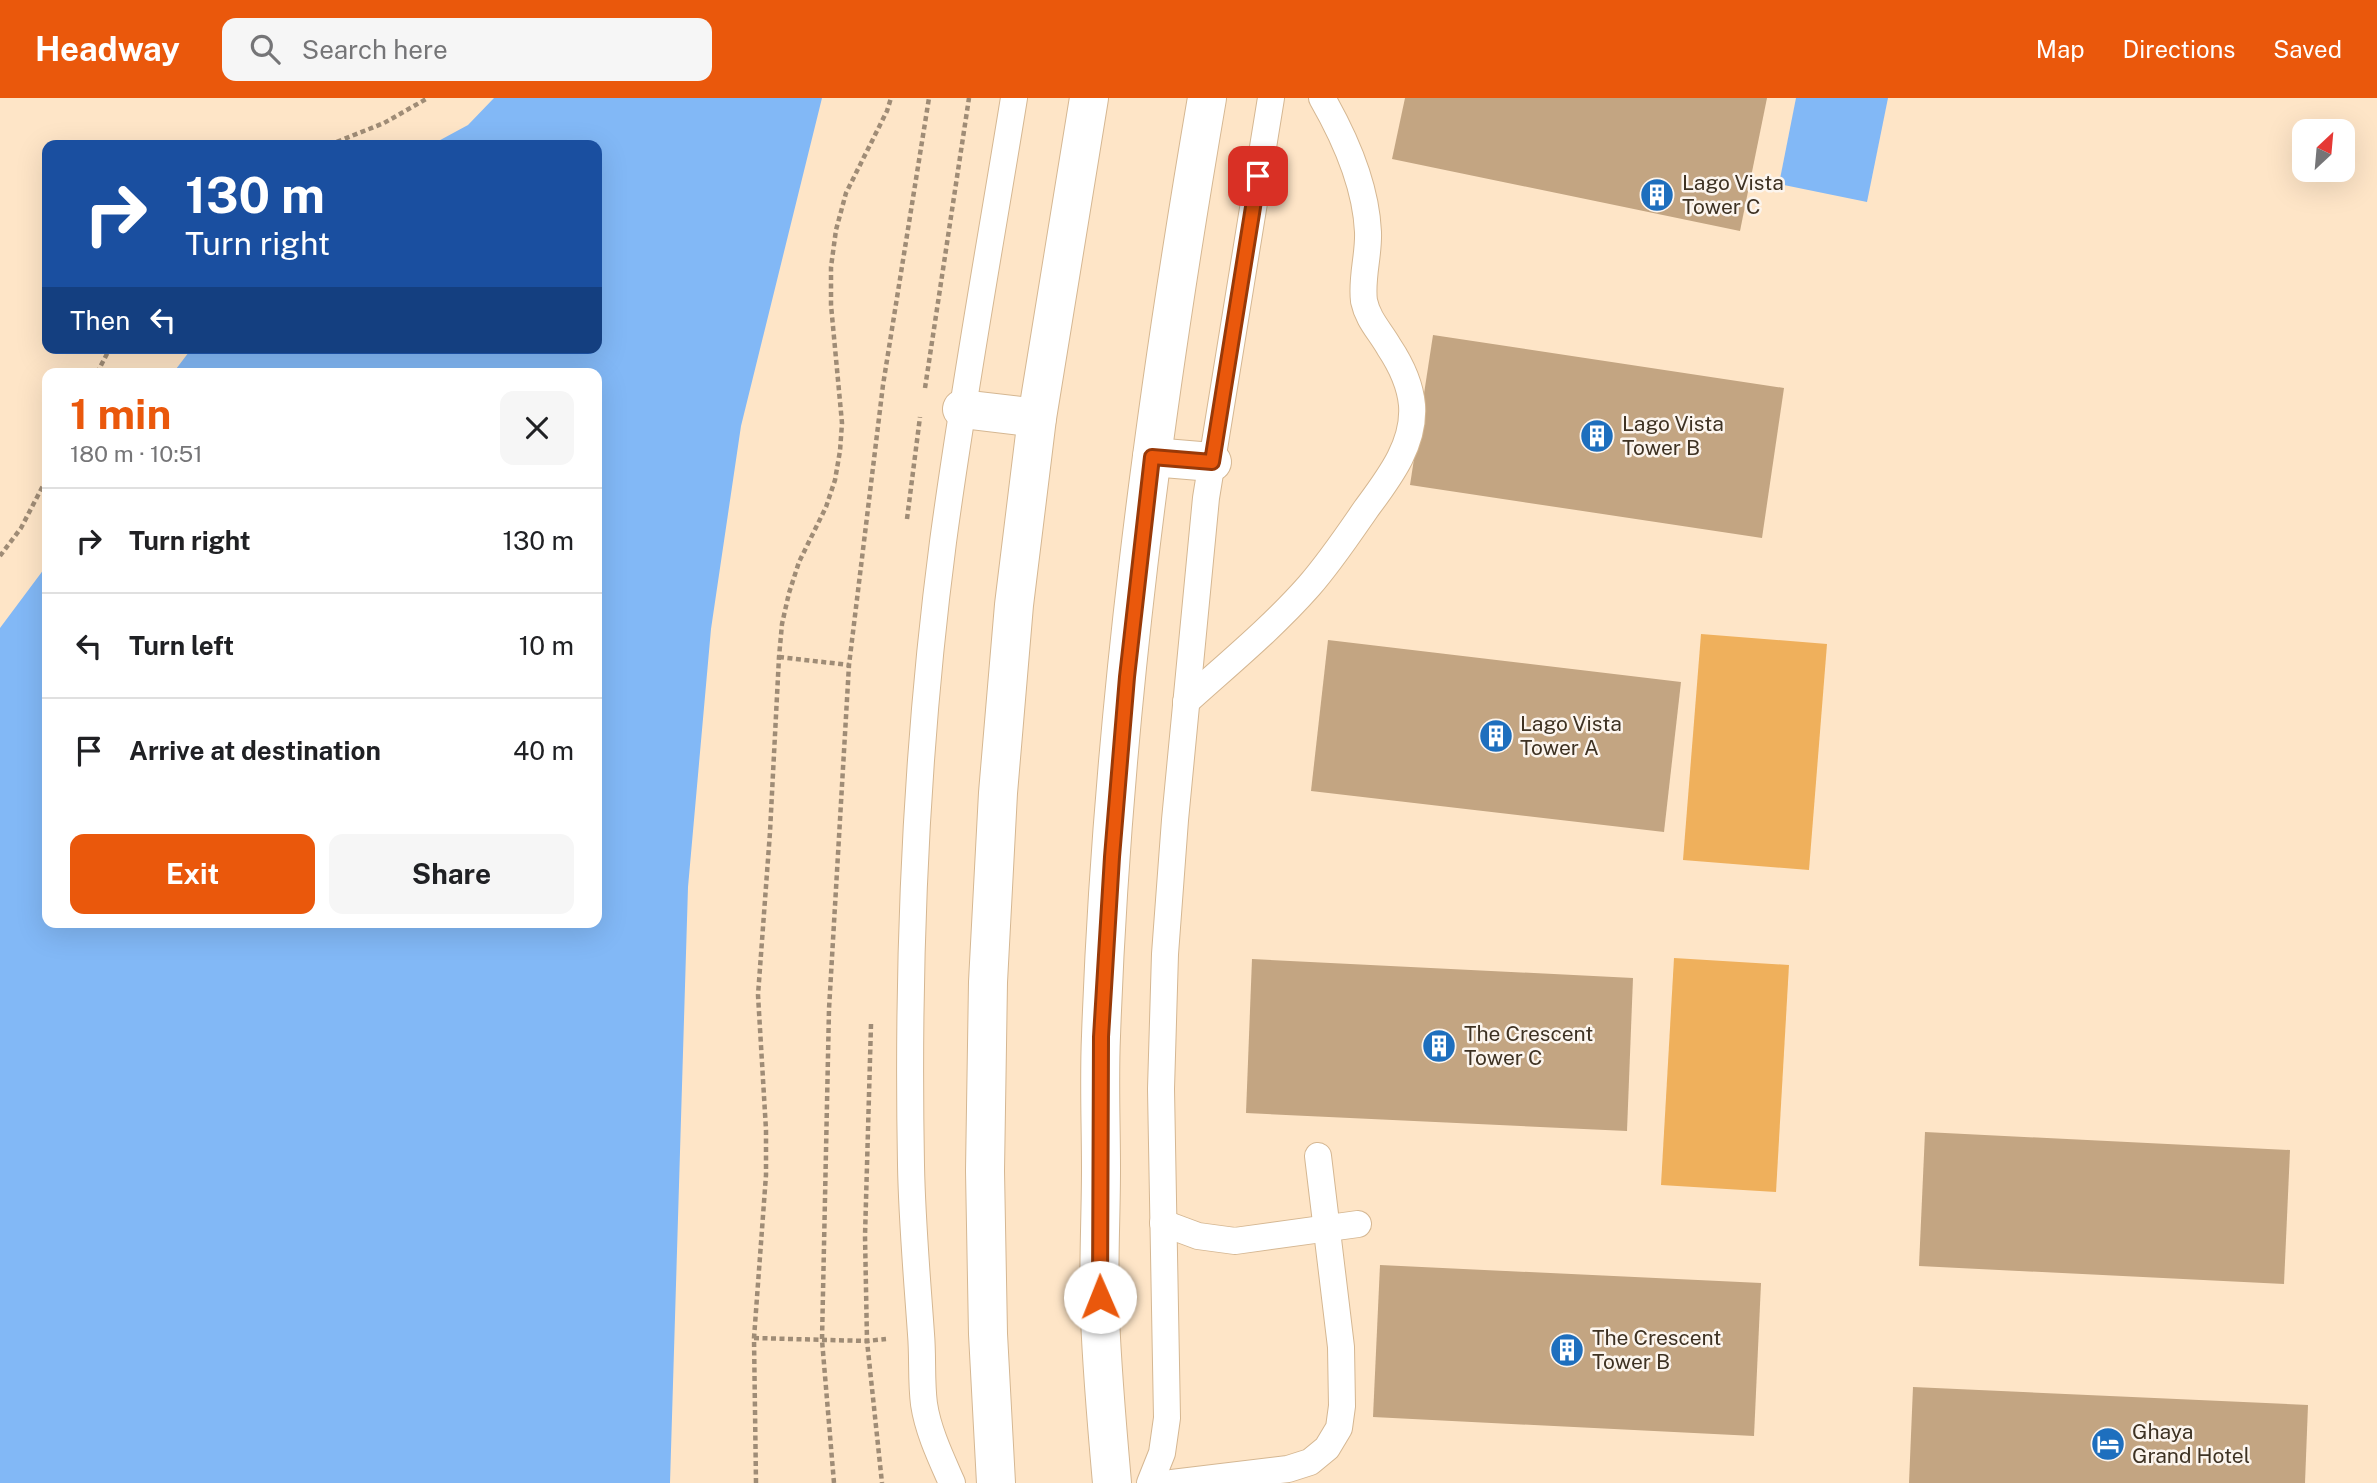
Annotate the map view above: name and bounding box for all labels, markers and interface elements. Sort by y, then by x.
search box [222,18,712,81]
text: Headway [35,30,180,68]
icon: search [246,30,284,68]
text: Search here [302,34,448,65]
text: Map [2036,35,2085,63]
text: Directions [2123,35,2235,63]
text: Saved [2273,35,2342,63]
north arrow [2292,119,2356,182]
map controls [2292,119,2355,182]
pin [1228,146,1288,206]
icon: arrive [1239,157,1277,195]
text: 130 m [185,166,325,224]
icon: right [70,168,161,259]
place label: Lago Vista Tower C [1682,170,1784,219]
building icon: Lago Vista Tower C [1638,176,1676,214]
text: Turn right [185,225,330,262]
icon: left [144,301,182,339]
text: Then [70,305,130,336]
text: 1 min [70,389,171,438]
button: close [500,391,574,465]
place label: Lago Vista Tower B [1622,411,1724,460]
building icon: Lago Vista Tower B [1578,417,1616,455]
text: 180 m · 10:51 [70,440,203,467]
icon: right [70,522,108,560]
text: Turn right [129,525,251,556]
text: 130 m [502,525,574,556]
icon: left [70,627,108,665]
text: Turn left [129,630,234,661]
text: 10 m [519,630,574,661]
place label: Lago Vista Tower A [1520,711,1622,760]
building icon: Lago Vista Tower A [1477,717,1515,755]
icon: arrive [70,732,108,770]
text: Arrive at destination [129,735,381,766]
text: 40 m [513,735,574,766]
button: Exit [70,834,315,914]
button: Share [329,834,574,914]
place label: The Crescent Tower C [1464,1021,1593,1070]
building icon: The Crescent Tower C [1420,1027,1458,1065]
position arrow [1063,1260,1137,1334]
place label: The Crescent Tower B [1592,1325,1721,1374]
building icon: The Crescent Tower B [1548,1331,1586,1369]
place label: Ghaya Grand Hotel [2132,1419,2250,1468]
hotel icon: Ghaya Grand Hotel [2089,1425,2127,1463]

